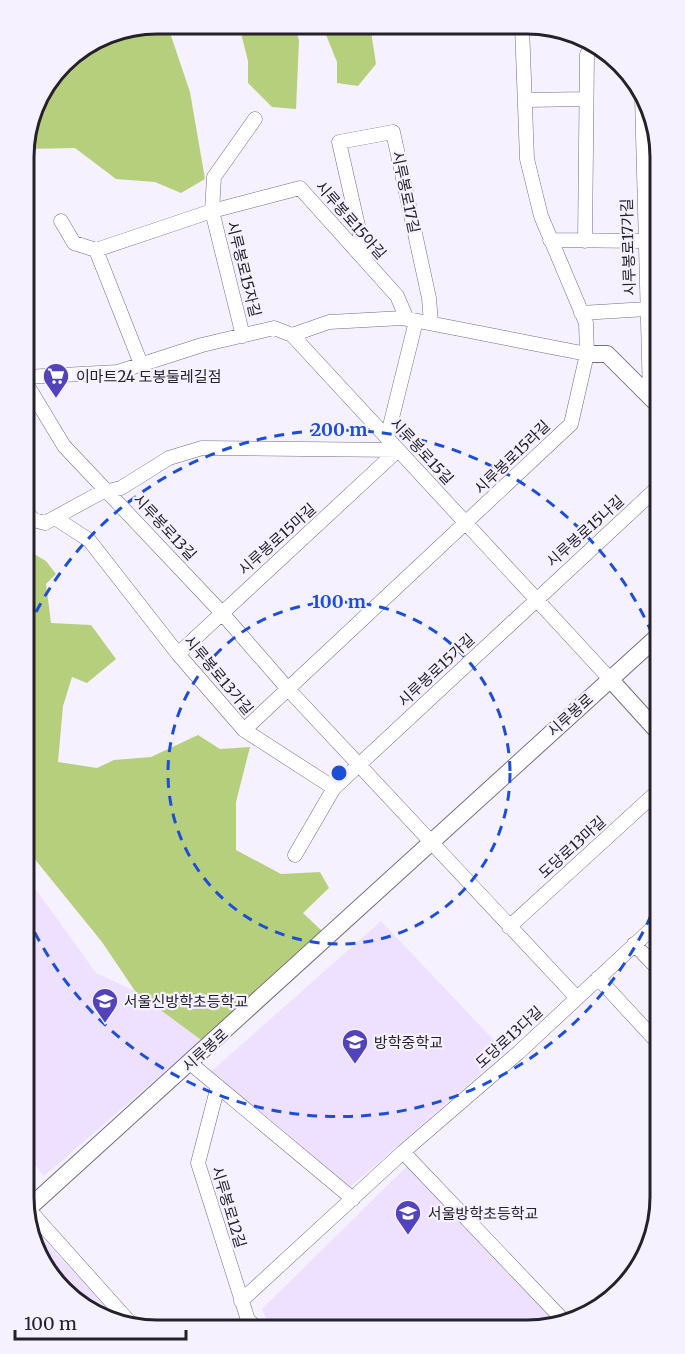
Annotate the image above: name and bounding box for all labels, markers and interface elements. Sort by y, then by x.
street label: 시루봉로17길 [388,149,424,235]
street label: 시루봉로15아길 [312,177,390,263]
street label: 시루봉로17가길 [617,198,639,296]
street label: 시루봉로15자길 [223,219,265,319]
supermarket icon: 이마트24 도봉둘레길점 [41,361,71,399]
place label: 이마트24 도봉둘레길점 [76,367,221,386]
street label: 시루봉로15길 [386,414,458,488]
street label: 시루봉로15라길 [470,416,554,498]
text: 200 m [311,418,367,441]
street label: 시루봉로13길 [129,490,201,564]
street label: 시루봉로15나길 [542,491,628,571]
street label: 시루봉로15마길 [234,499,320,579]
text: 100 m [312,590,366,613]
street label: 시루봉로15가길 [394,630,478,710]
street label: 시루봉로13가길 [180,631,258,719]
street label: 시루봉로 [543,689,597,741]
centre of rings [329,763,349,783]
street label: 도당로13마길 [534,812,610,882]
school or university icon: 서울신방학초등학교 [90,986,120,1024]
place label: 서울신방학초등학교 [124,992,248,1011]
street label: 도당로13다길 [471,1002,547,1072]
street label: 시루봉로 [178,1024,232,1076]
school or university icon: 방학중학교 [340,1027,370,1065]
place label: 방학중학교 [374,1033,443,1052]
street label: 시루봉로12길 [208,1164,250,1250]
school or university icon: 서울방학초등학교 [393,1198,423,1236]
place label: 서울방학초등학교 [428,1204,538,1223]
scale bar [15,1303,186,1341]
text: 100 m [24,1312,77,1335]

